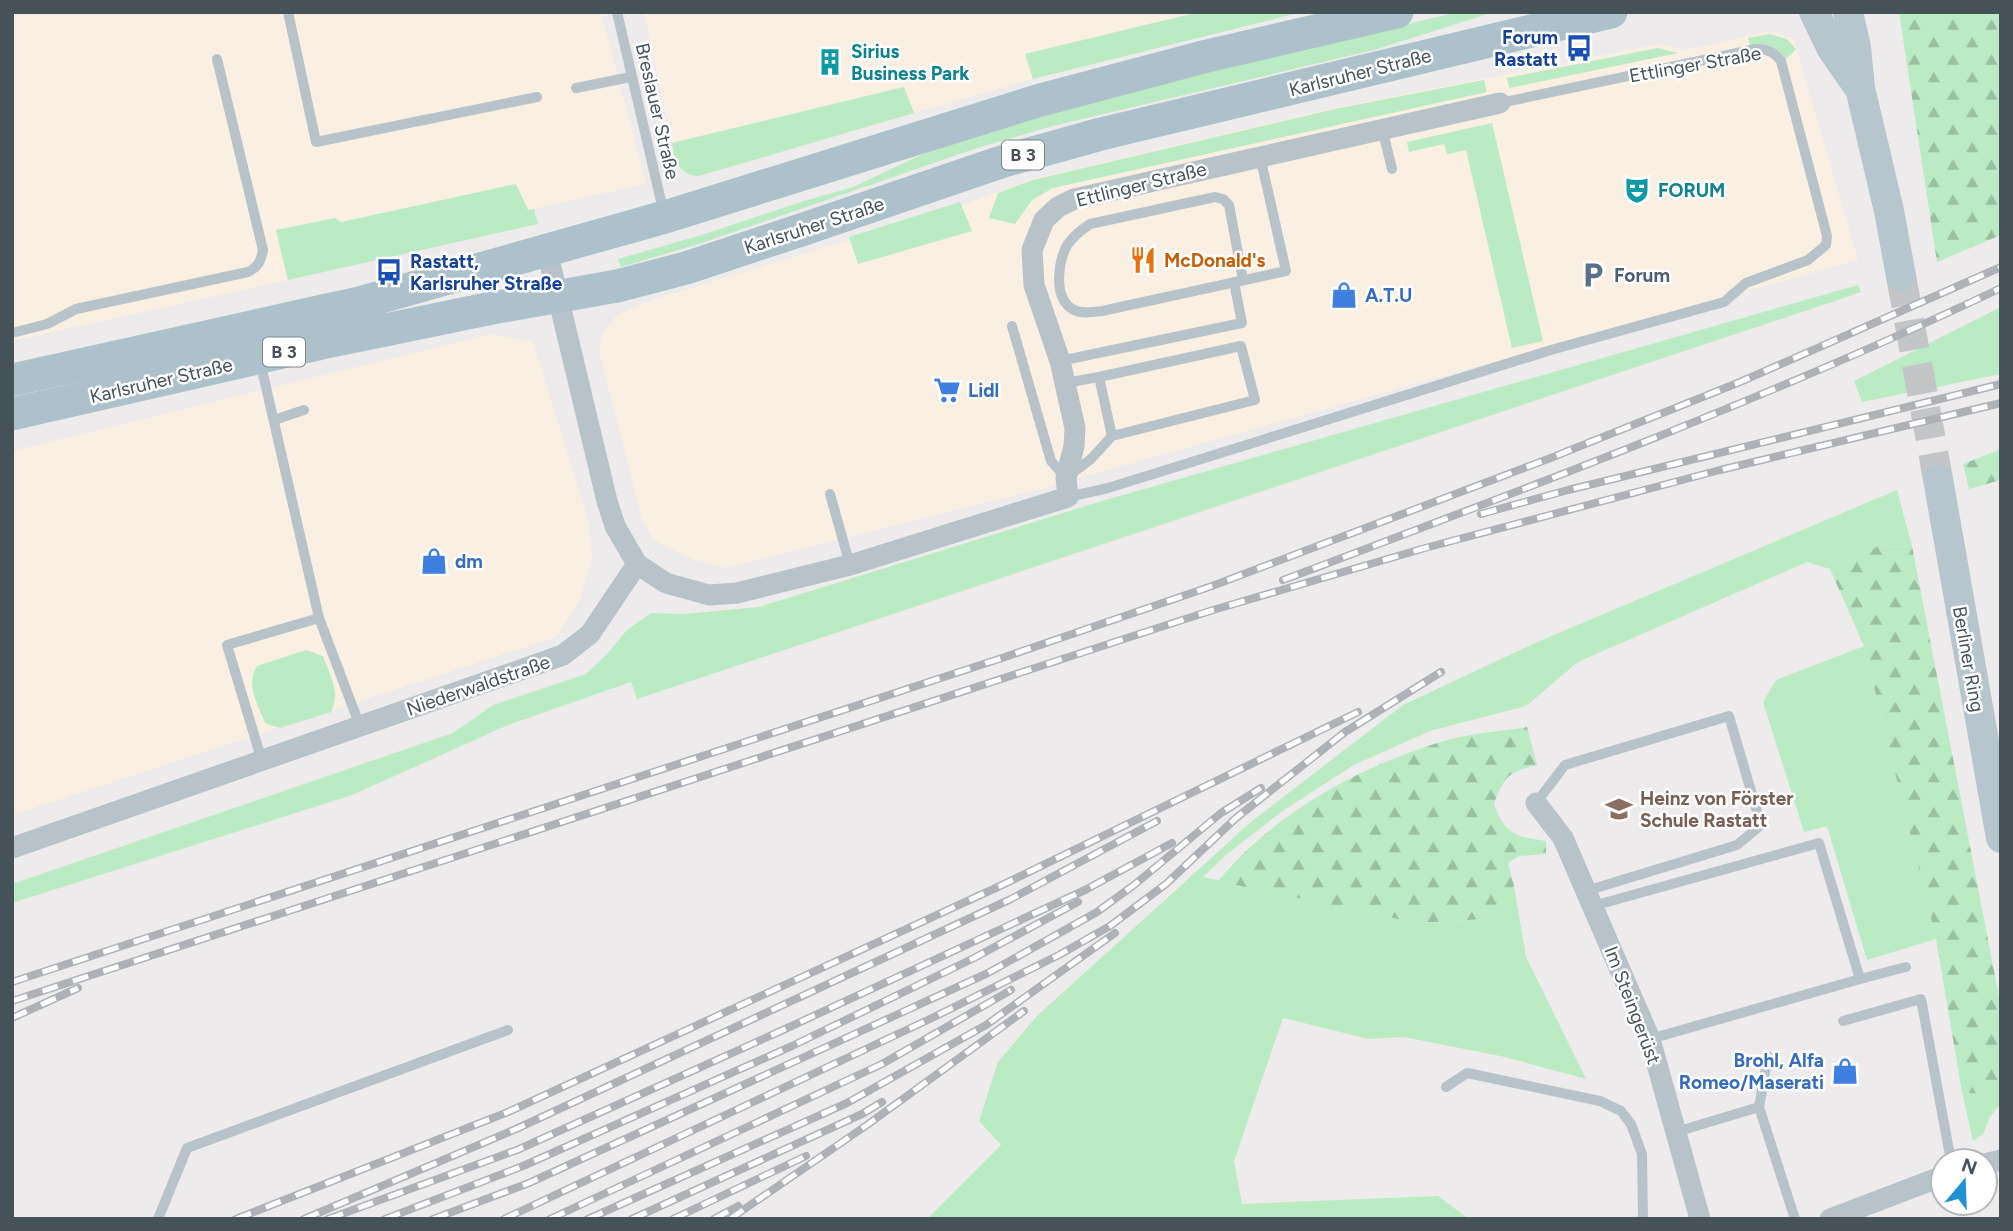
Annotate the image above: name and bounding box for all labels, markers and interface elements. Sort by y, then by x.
place label: Forum Rastatt [1494,26,1558,71]
bus stop icon: Forum Rastatt [1564,33,1594,63]
place label: Sirius Business Park [851,40,970,85]
street label: Breslauer Straße [631,41,684,182]
street label: Ettlinger Straße [1627,42,1763,87]
street label: Karlsruher Straße [1287,44,1434,101]
building icon: Sirius Business Park [815,47,845,77]
road number: B 3 [1002,140,1044,170]
street label: Ettlinger Straße [1074,157,1209,212]
theatre icon: FORUM [1622,175,1652,205]
place label: FORUM [1658,179,1725,202]
street label: Karlsruher Straße [741,192,887,259]
restaurant icon: McDonald's [1128,245,1158,275]
place label: McDonald's [1164,249,1266,272]
place label: Rastatt, Karlsruher Straße [410,250,563,295]
bus stop icon: Rastatt, Karlsruher Straße [374,257,404,287]
parking icon: Forum [1578,260,1608,290]
place label: Forum [1614,264,1670,287]
shop icon: A.T.U [1329,280,1359,310]
place label: A.T.U [1365,284,1412,307]
road number: B 3 [263,338,305,366]
street label: Karlsruher Straße [88,353,235,408]
supermarket icon: Lidl [932,375,962,405]
place label: Lidl [968,379,999,402]
shop icon: dm [419,546,449,576]
place label: dm [455,550,483,573]
street label: Berliner Ring [1948,604,1989,714]
street label: Niederwaldstraße [403,650,553,721]
place label: Heinz von Förster Schule Rastatt [1640,787,1793,832]
school or university icon: Heinz von Förster Schule Rastatt [1604,794,1634,824]
street label: Im Steingerüst [1599,943,1666,1068]
place label: Brohl, Alfa Romeo/Maserati [1679,1049,1824,1094]
shop icon: Brohl, Alfa Romeo/Maserati [1830,1056,1860,1086]
north arrow [1929,1147,1999,1217]
text: N [1959,1153,1980,1180]

